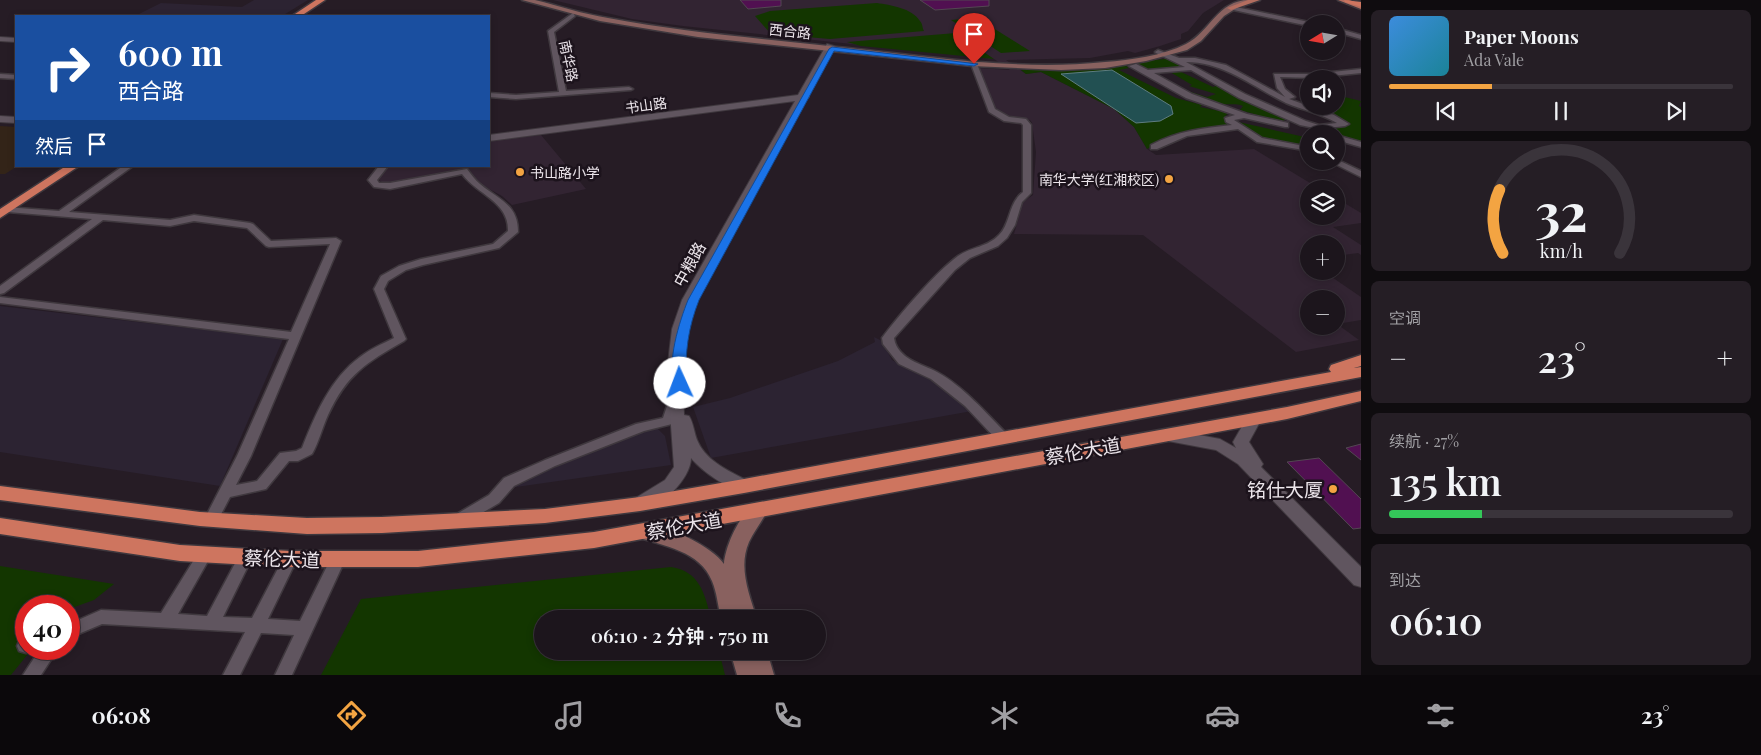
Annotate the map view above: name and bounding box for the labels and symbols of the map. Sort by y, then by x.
pin [953,13,995,64]
north arrow [1300,15,1345,60]
street label: 西合路 [768,19,812,43]
street label: 南华路 [555,38,583,84]
street label: 书山路 [624,93,668,117]
place label: 书山路小学 [530,163,600,182]
marker: 书山路小学 [514,166,526,178]
place label: 南华大学(红湘校区) [1039,170,1159,189]
marker: 南华大学(红湘校区) [1163,173,1175,185]
street label: 中粮路 [668,238,710,290]
position arrow [653,356,705,408]
street label: 蔡伦大道 [1043,431,1123,469]
place label: 铭仕大厦 [1247,476,1323,502]
marker: 铭仕大厦 [1327,483,1339,495]
street label: 蔡伦大道 [644,506,724,544]
street label: 蔡伦大道 [244,544,320,572]
speed limit sign: 40 [15,595,80,660]

